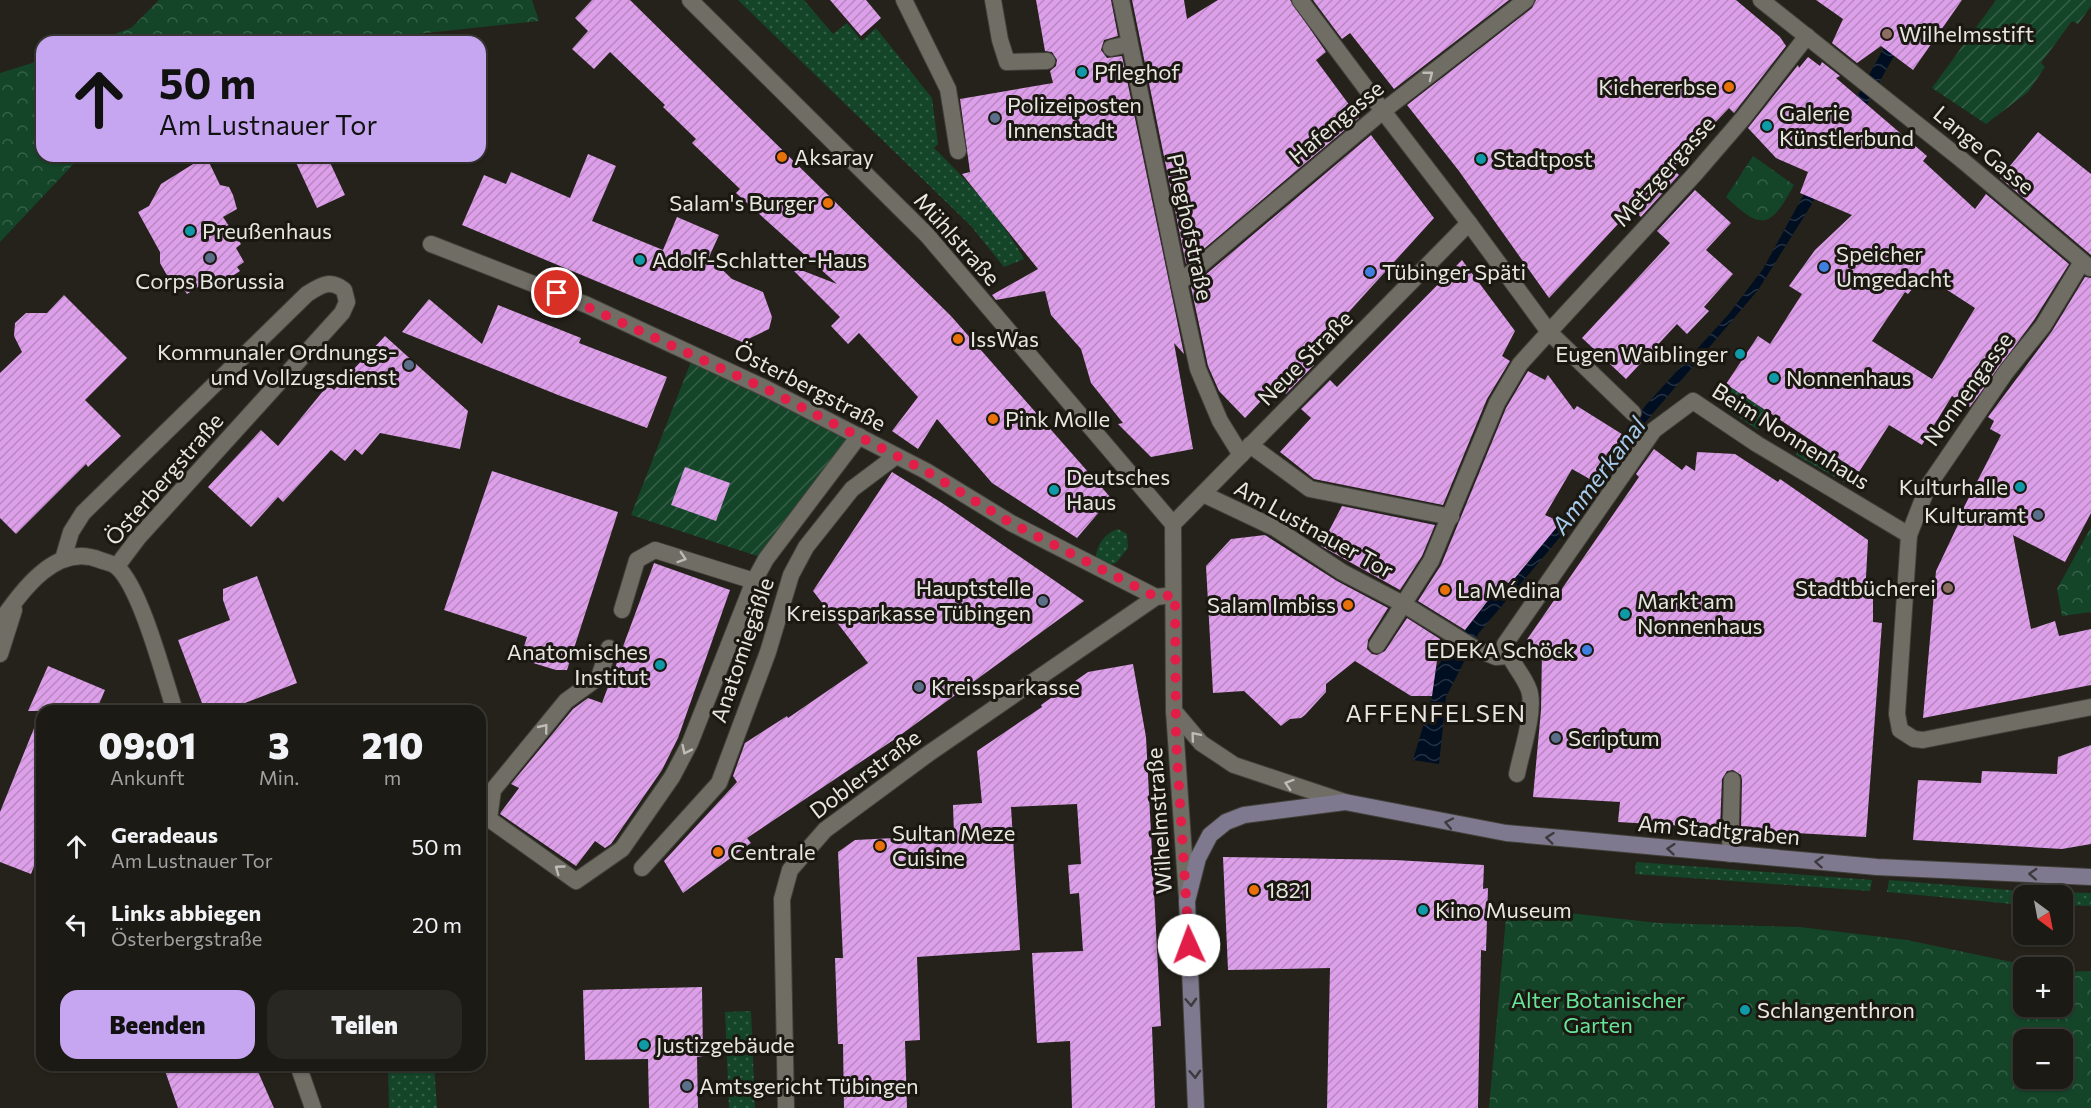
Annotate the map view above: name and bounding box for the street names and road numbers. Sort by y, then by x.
street label: Hafengasse [1283,74,1388,169]
street label: Lange Gasse [1928,100,2040,200]
street label: Metzgergasse [1607,110,1720,231]
street label: Pfleghofstraße [1162,151,1219,303]
street label: Mühlstraße [909,187,1006,291]
street label: Neue Straße [1252,305,1358,411]
street label: Nonnengasse [1917,327,2018,451]
street label: Österbergstraße [730,337,891,436]
street label: Beim Nonnenhaus [1708,376,1875,495]
street label: Österbergstraße [99,407,228,550]
street label: Am Lustnauer Tor [1230,474,1399,584]
street label: Anatomiegäßle [704,574,779,726]
street label: Doblerstraße [804,723,926,824]
street label: Wilhelmstraße [1140,747,1177,895]
street label: Am Stadtgraben [1637,809,1801,850]

